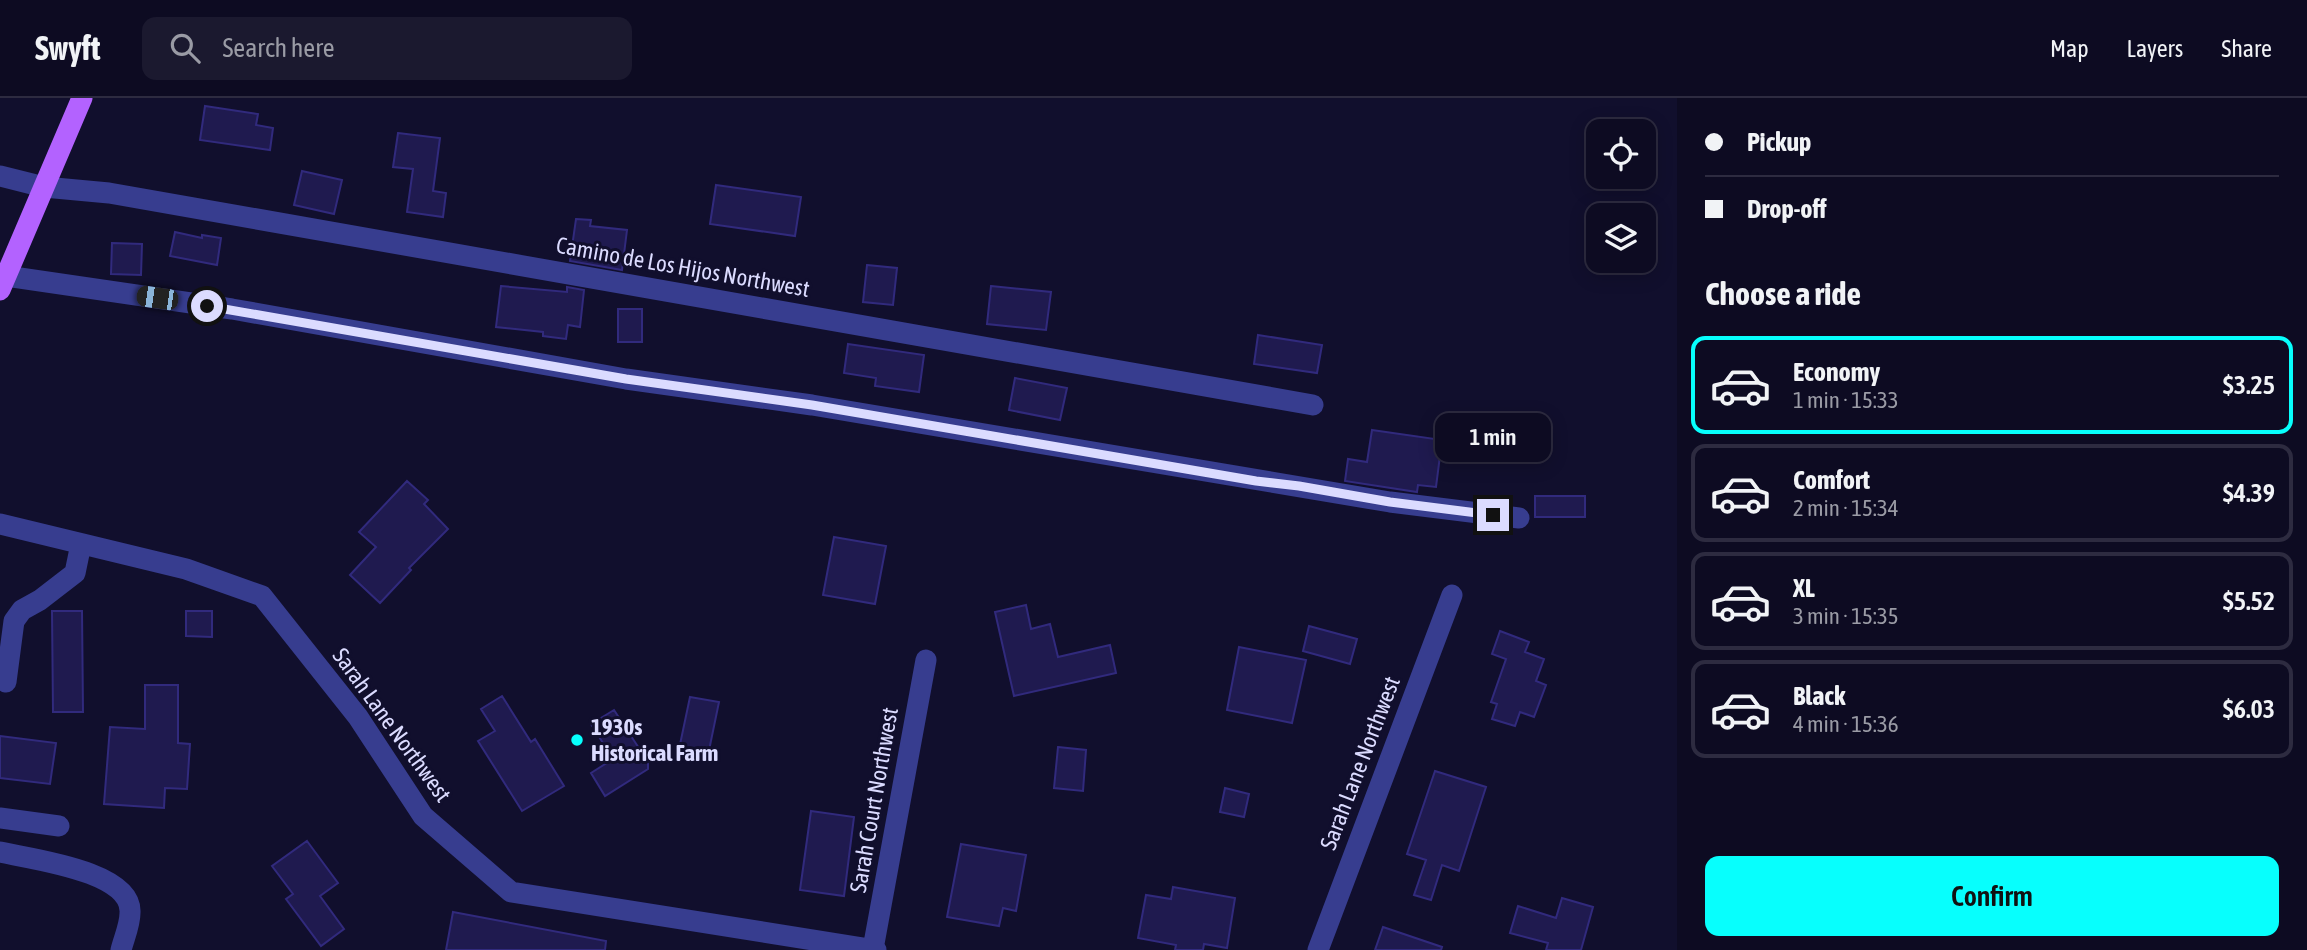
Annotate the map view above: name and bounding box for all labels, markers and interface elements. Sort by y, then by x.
search box [142,17,632,80]
text: Swyft [35,29,100,67]
icon: search [166,29,204,67]
text: Search here [222,33,335,63]
text: Map [2050,35,2089,62]
text: Layers [2127,35,2183,62]
text: Share [2221,35,2272,62]
map controls [1586,119,1656,273]
button: locate [1586,119,1656,189]
text: Pickup [1747,127,1811,157]
text: Drop-off [1747,194,1827,224]
button: layers [1586,203,1656,273]
street label: Camino de Los Hijos Northwest [554,232,812,302]
text: Choose a ride [1705,275,1861,312]
car [135,285,180,311]
route start [191,290,223,322]
icon: car [1709,354,1772,417]
text: Economy [1793,357,1880,387]
text: $3.25 [2223,370,2275,400]
text: 1 min · 15:33 [1793,387,1899,413]
callout: 1 min [1435,414,1551,462]
text: 1 min [1470,424,1516,450]
icon: car [1709,462,1772,525]
text: Comfort [1793,465,1870,495]
text: $4.39 [2223,478,2275,508]
text: 2 min · 15:34 [1793,495,1899,521]
route end [1477,499,1509,531]
icon: car [1709,570,1772,633]
text: XL [1793,573,1815,603]
text: $5.52 [2223,586,2275,616]
text: 3 min · 15:35 [1793,603,1899,629]
street label: Sarah Lane Northwest [328,643,456,807]
street label: Sarah Lane Northwest [1315,673,1405,853]
icon: car [1709,678,1772,741]
text: Black [1793,681,1845,711]
text: $6.03 [2223,694,2275,724]
street label: Sarah Court Northwest [845,705,903,895]
text: 4 min · 15:36 [1793,711,1899,737]
place label: 1930s Historical Farm [591,714,718,766]
marker: 1930s Historical Farm [569,732,585,748]
button: Confirm [1705,856,2279,936]

